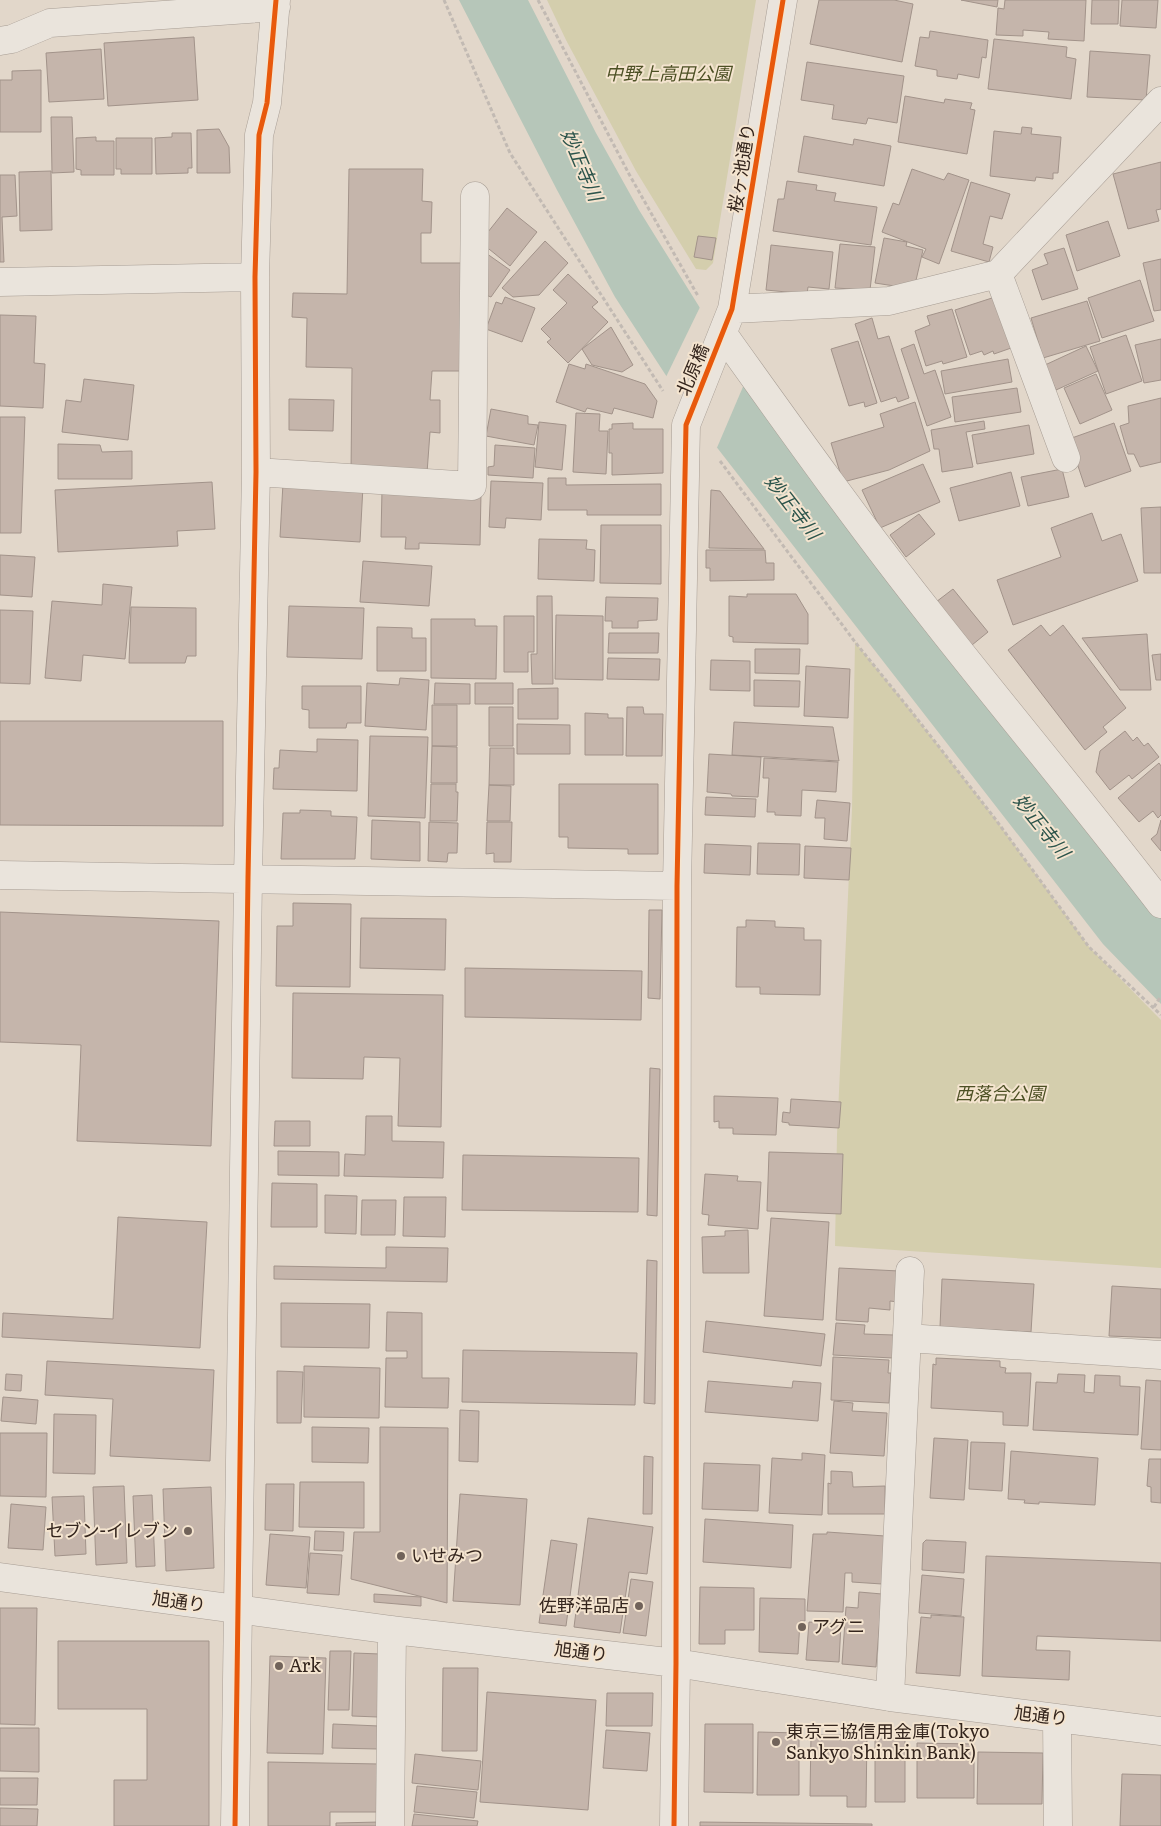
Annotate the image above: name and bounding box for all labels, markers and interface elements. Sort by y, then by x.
park label: 中野上高田公園 [605,59,734,86]
street label: 桜ヶ池通り [720,121,761,214]
water label: 妙正寺川 [555,124,611,207]
street label: 北原橋 [669,339,715,400]
water label: 妙正寺川 [759,468,829,547]
water label: 妙正寺川 [1008,787,1079,865]
park label: 西落合公園 [955,1079,1048,1106]
place label: セブン-イレブン [46,1516,178,1543]
marker: セブン-イレブン [182,1525,194,1537]
place label: いせみつ [411,1541,483,1568]
marker: いせみつ [395,1550,407,1562]
street label: 旭通り [151,1583,208,1618]
place label: 佐野洋品店 [539,1591,629,1618]
marker: 佐野洋品店 [633,1600,645,1612]
place label: アグニ [812,1612,865,1639]
marker: アグニ [796,1621,808,1633]
street label: 旭通り [553,1634,610,1667]
place label: Ark [289,1651,322,1678]
marker: Ark [273,1660,285,1672]
street label: 旭通り [1013,1698,1070,1731]
place label: 東京三協信用金庫(Tokyo Sankyo Shinkin Bank) [786,1717,990,1765]
marker: 東京三協信用金庫(Tokyo Sankyo Shinkin Bank) [770,1736,782,1748]

